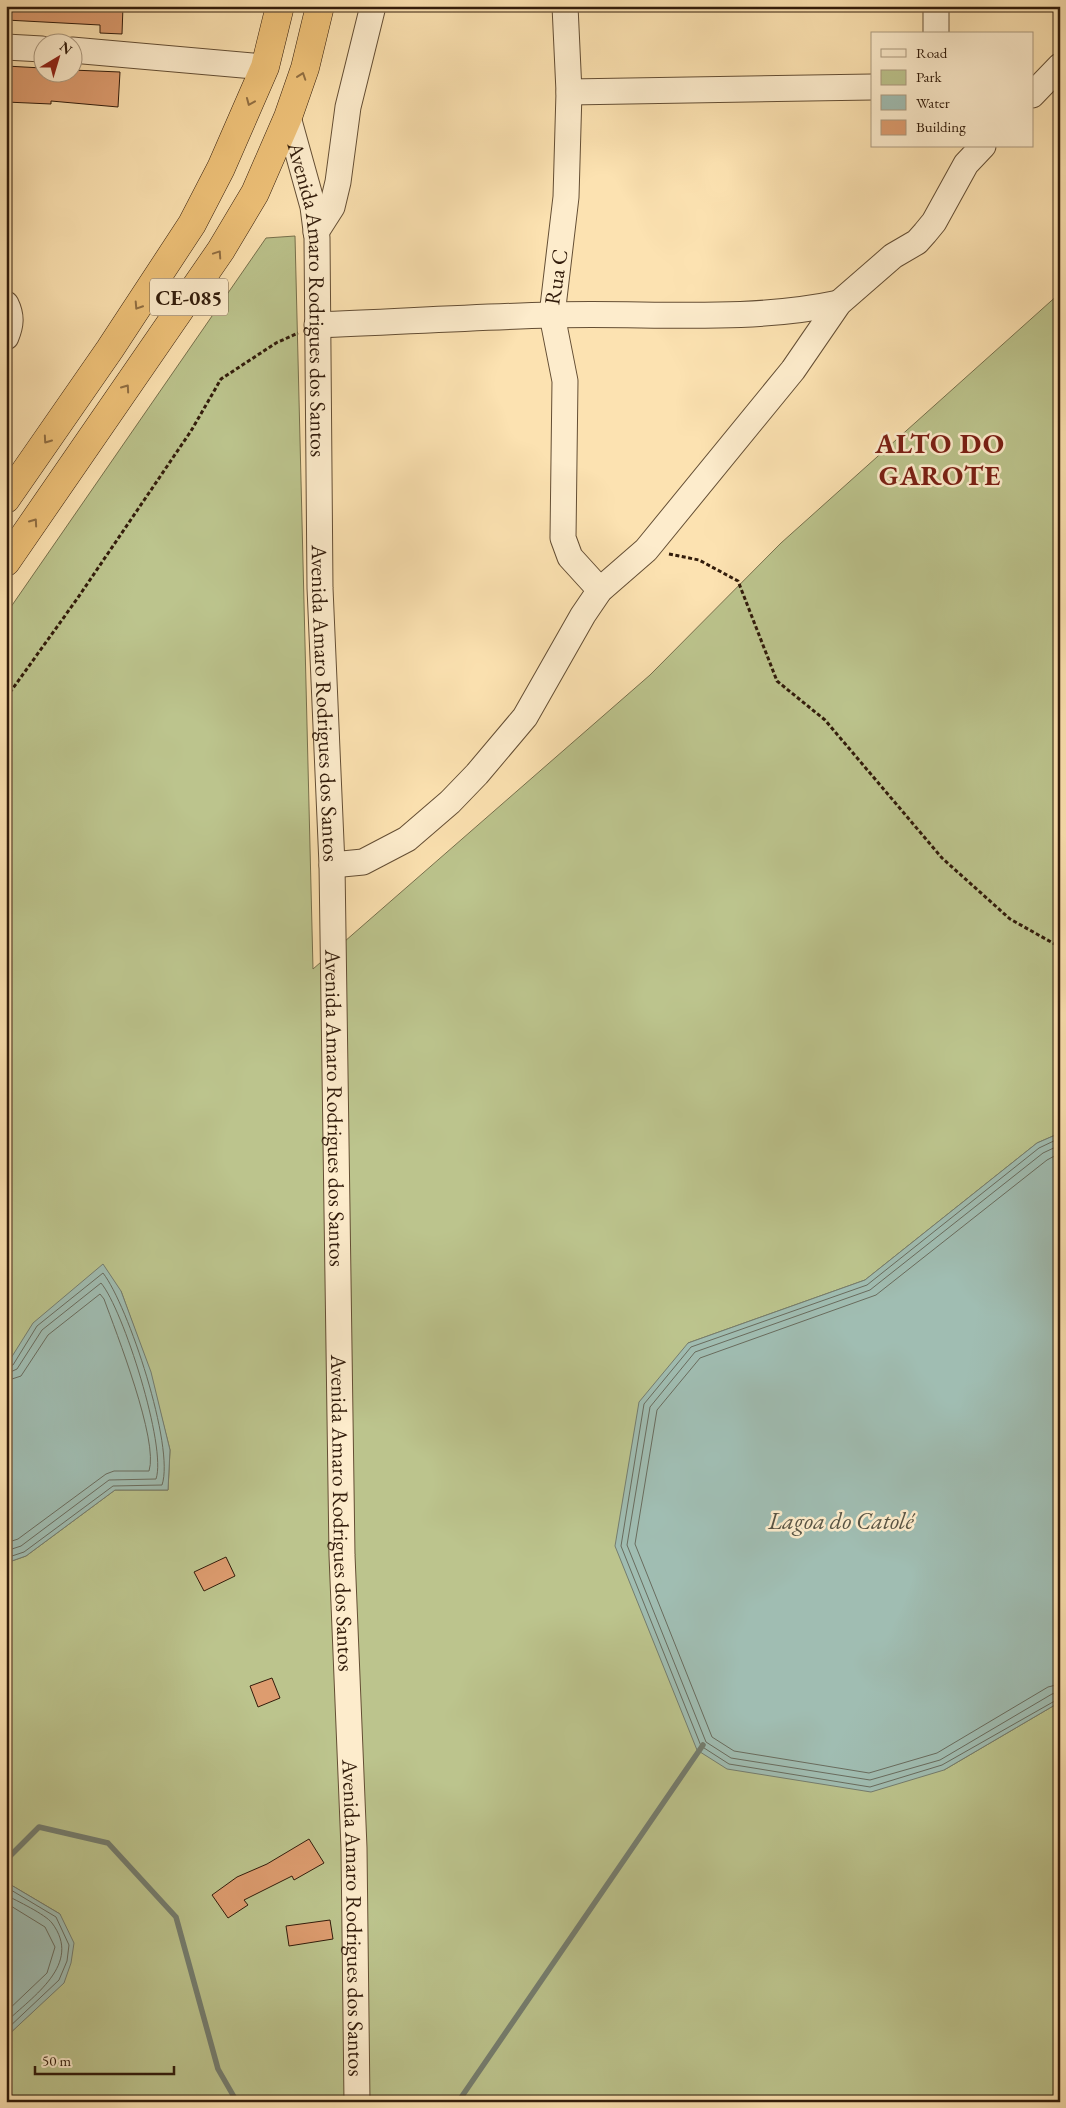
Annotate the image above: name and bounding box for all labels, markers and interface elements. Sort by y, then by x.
north arrow [32,32,82,82]
legend [871,32,1034,148]
text: N [56,37,77,59]
text: Road [916,43,948,62]
text: Park [916,67,943,86]
one-way arrow [296,72,306,81]
text: Water [916,93,950,112]
one-way arrow [245,98,255,106]
text: Building [916,117,966,136]
street label: Avenida Amaro Rodrigues dos Santos [281,138,333,457]
street label: Rua C [537,247,575,307]
one-way arrow [212,251,221,260]
road number: CE-085 [150,278,228,316]
one-way arrow [135,301,145,310]
one-way arrow [120,384,129,394]
district label: ALTO DO GAROTE [874,425,1005,493]
one-way arrow [44,434,53,444]
one-way arrow [28,518,37,528]
street label: Avenida Amaro Rodrigues dos Santos [305,544,346,862]
street label: Avenida Amaro Rodrigues dos Santos [319,948,352,1267]
street label: Avenida Amaro Rodrigues dos Santos [325,1353,361,1672]
water label: Lagoa do Catolé [767,1505,915,1536]
street label: Avenida Amaro Rodrigues dos Santos [336,1758,371,2077]
scale bar [35,2043,174,2075]
text: 50 m [42,2051,71,2070]

